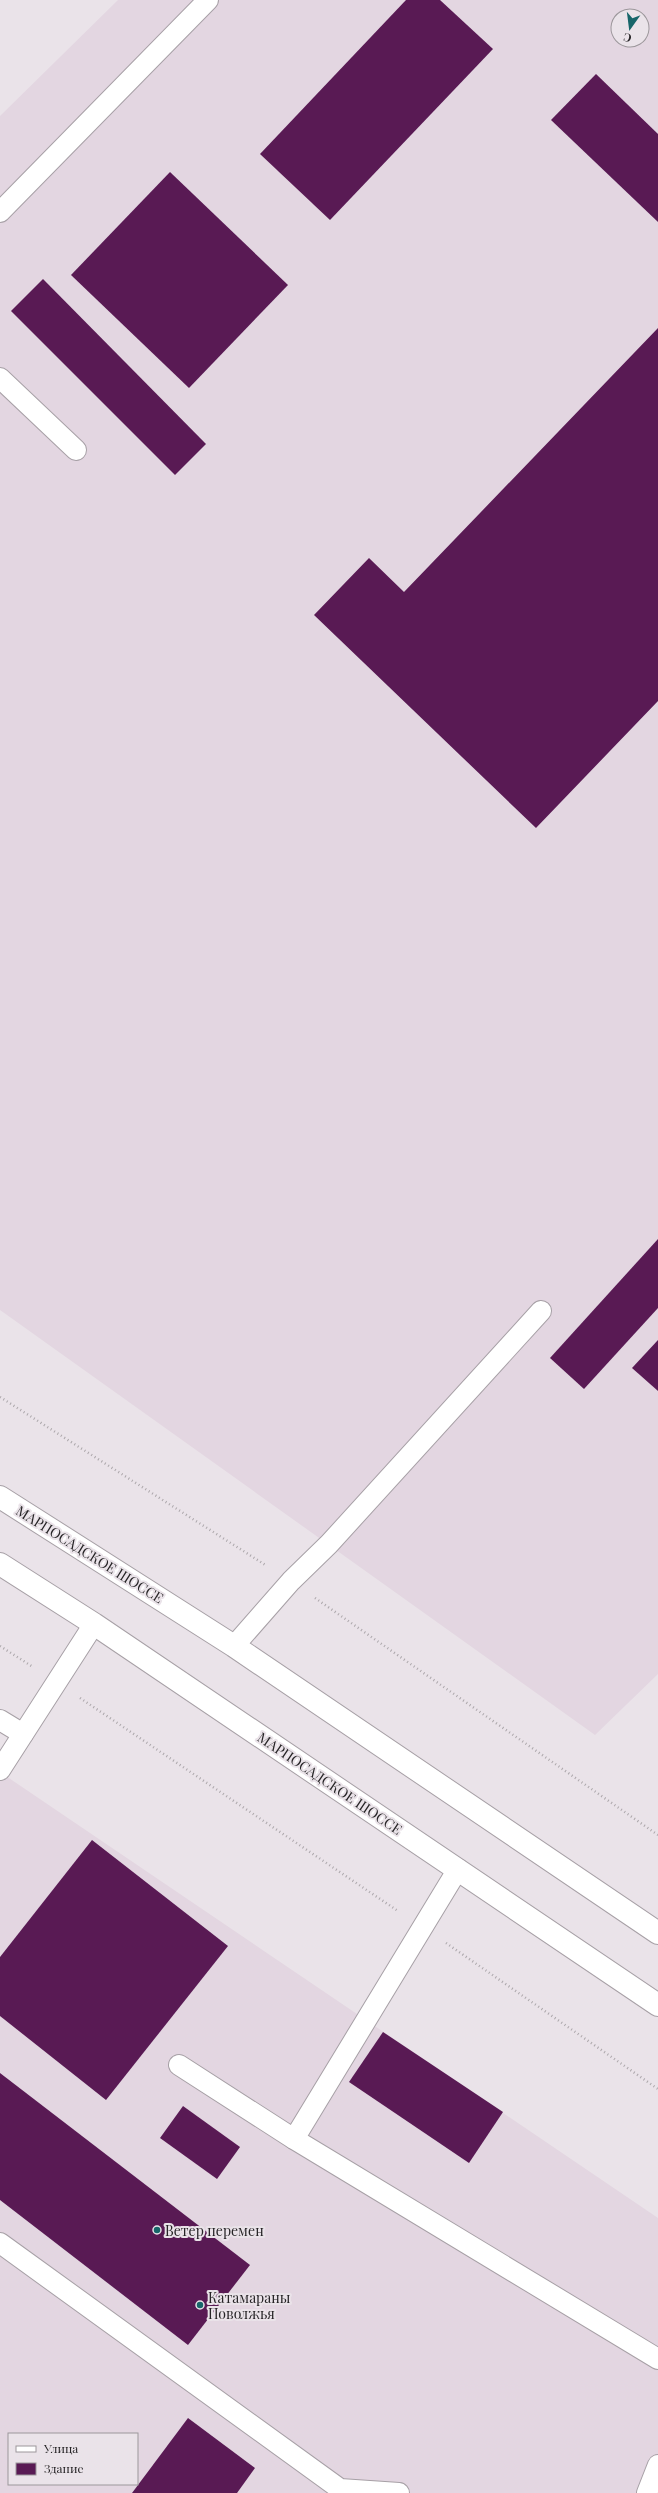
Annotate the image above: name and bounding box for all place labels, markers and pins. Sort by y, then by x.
place label: Ветер перемен [165,2221,264,2240]
marker: Ветер перемен [152,2225,162,2235]
place label: Катамараны Поволжья [208,2288,291,2323]
marker: Катамараны Поволжья [195,2300,205,2310]

